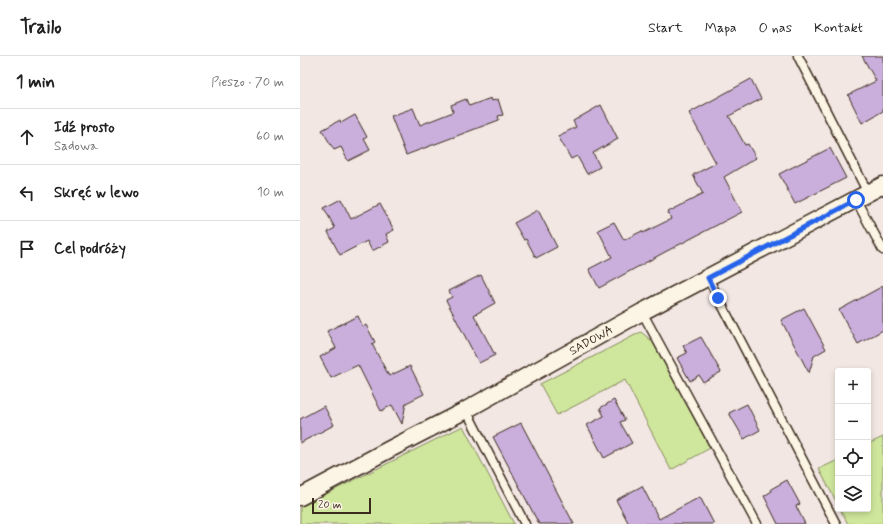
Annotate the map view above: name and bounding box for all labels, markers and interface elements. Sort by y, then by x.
text: Trailo [20,15,62,40]
text: Start [648,19,683,37]
text: Mapa [705,19,737,37]
text: O nas [759,19,792,37]
text: Kontakt [814,19,863,37]
text: 1 min [16,71,55,93]
text: Pieszo · 70 m [211,74,284,91]
text: Idź prosto [54,118,115,138]
icon: ahead [16,126,38,148]
text: 60 m [256,128,284,145]
text: Sadowa [54,138,98,155]
icon: left [16,182,38,204]
text: Skręć w lewo [54,183,139,203]
text: 10 m [257,184,284,201]
route start [847,191,865,209]
icon: arrive [16,238,38,260]
text: Cel podróży [54,239,126,259]
route end [709,289,727,307]
street label: SADOWA [567,322,616,360]
map controls [835,368,871,512]
button: + [835,368,871,404]
button: − [835,404,871,440]
button: locate [835,440,871,476]
button: layers [835,476,871,512]
scale bar [312,496,371,515]
text: 20 m [318,498,341,512]

